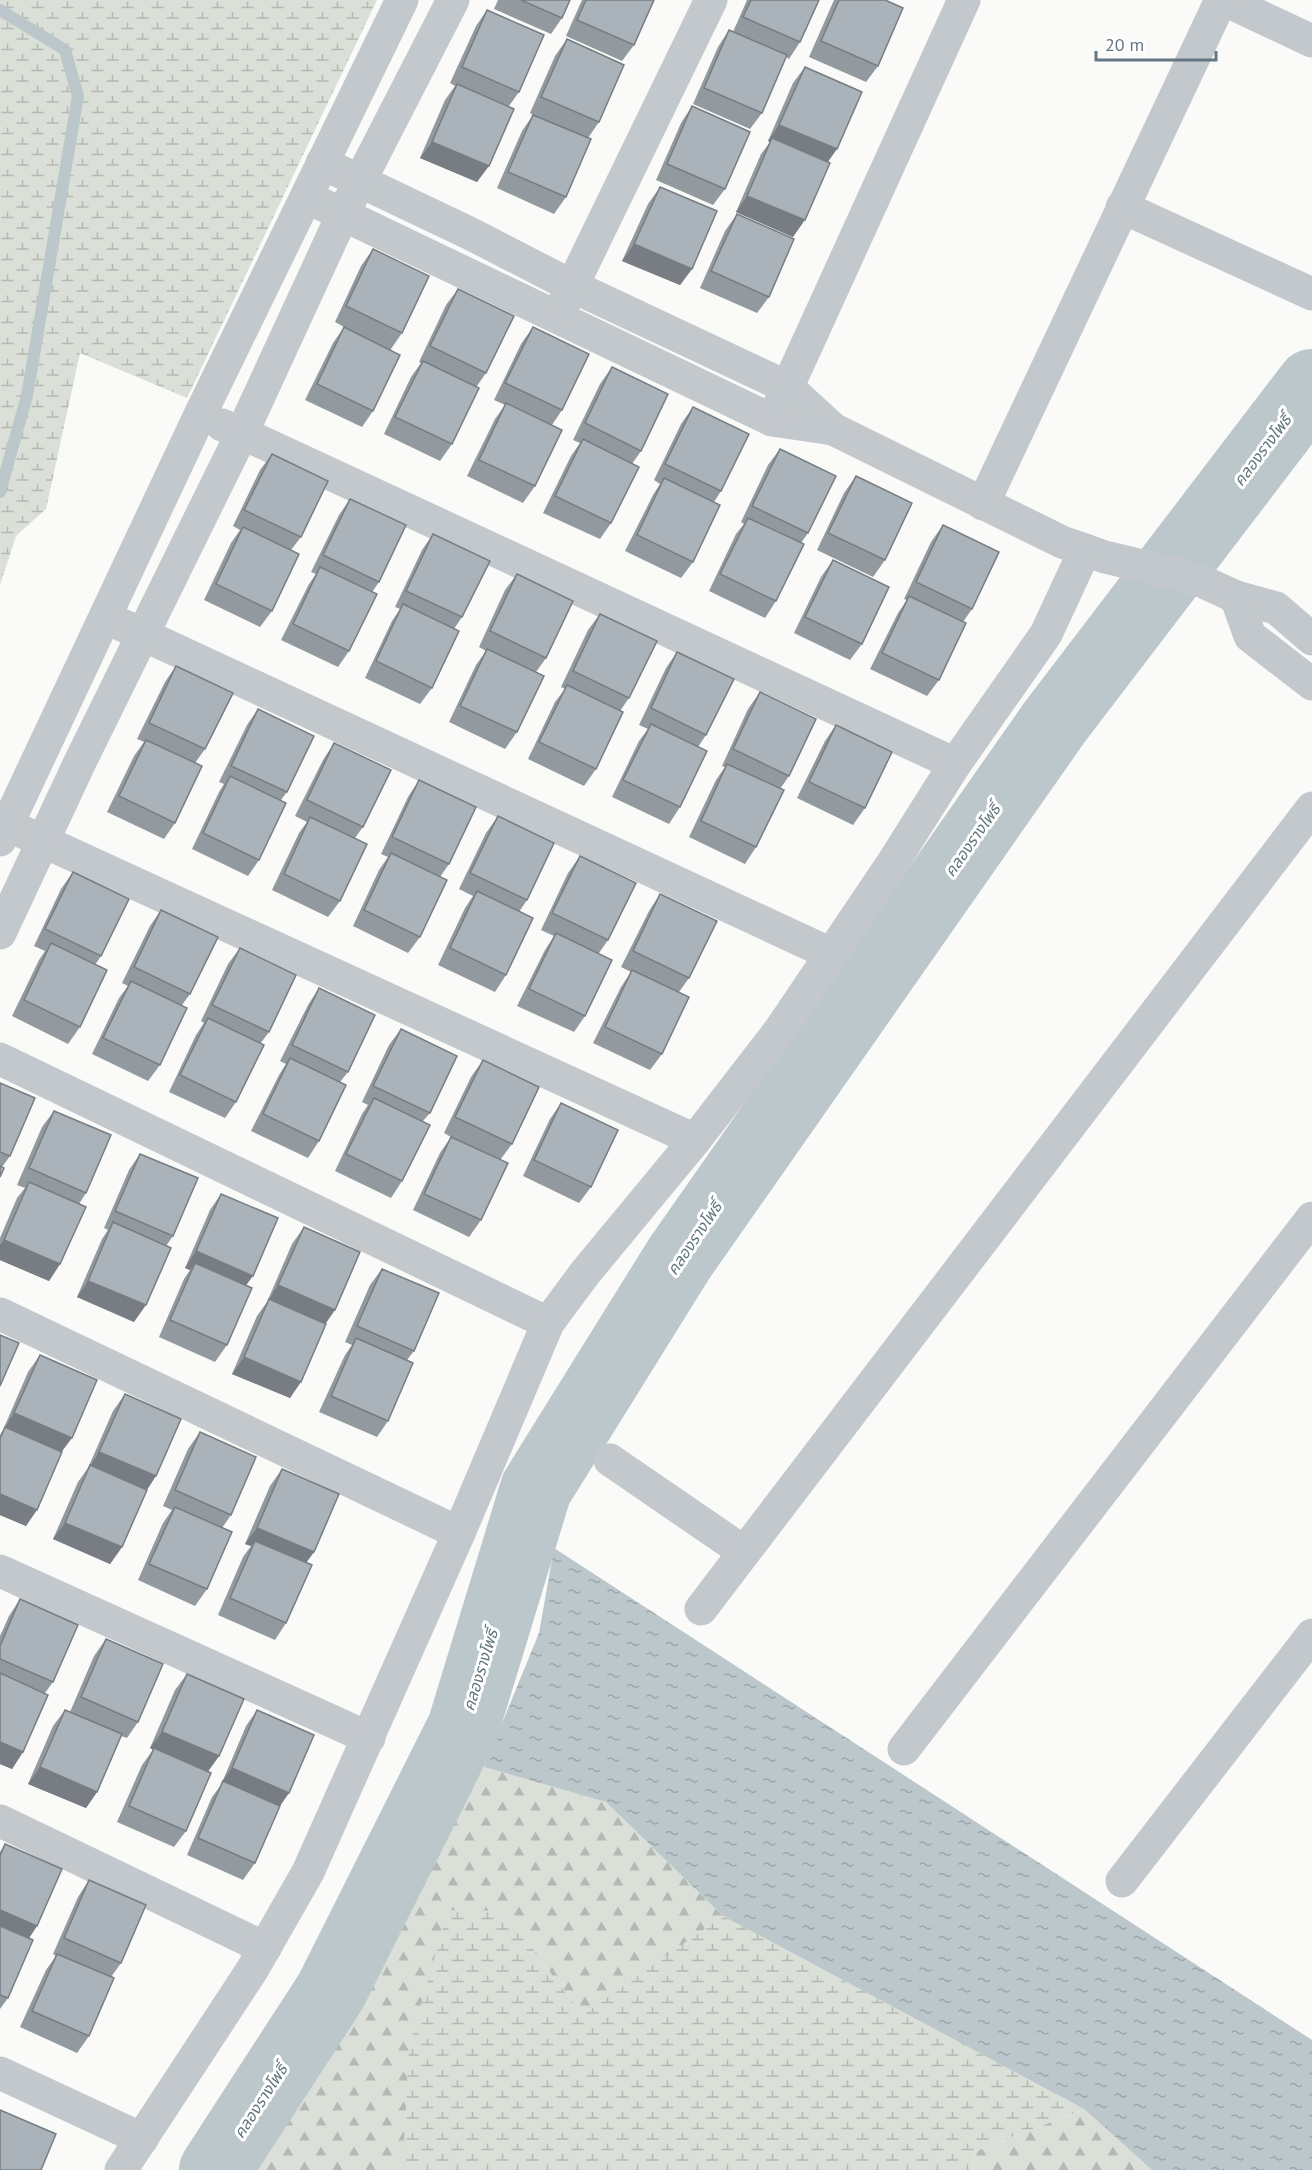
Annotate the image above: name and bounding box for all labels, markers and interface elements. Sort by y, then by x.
scale bar [1096,24,1216,62]
text: 20 m [1105,33,1144,56]
water label: คลองรางโพธิ์ [1229,407,1298,490]
water label: คลองรางโพธิ์ [940,796,1007,880]
water label: คลองรางโพธิ์ [662,1194,728,1278]
water label: คลองรางโพธิ์ [458,1623,503,1713]
water label: คลองรางโพธิ์ [229,2057,294,2142]

